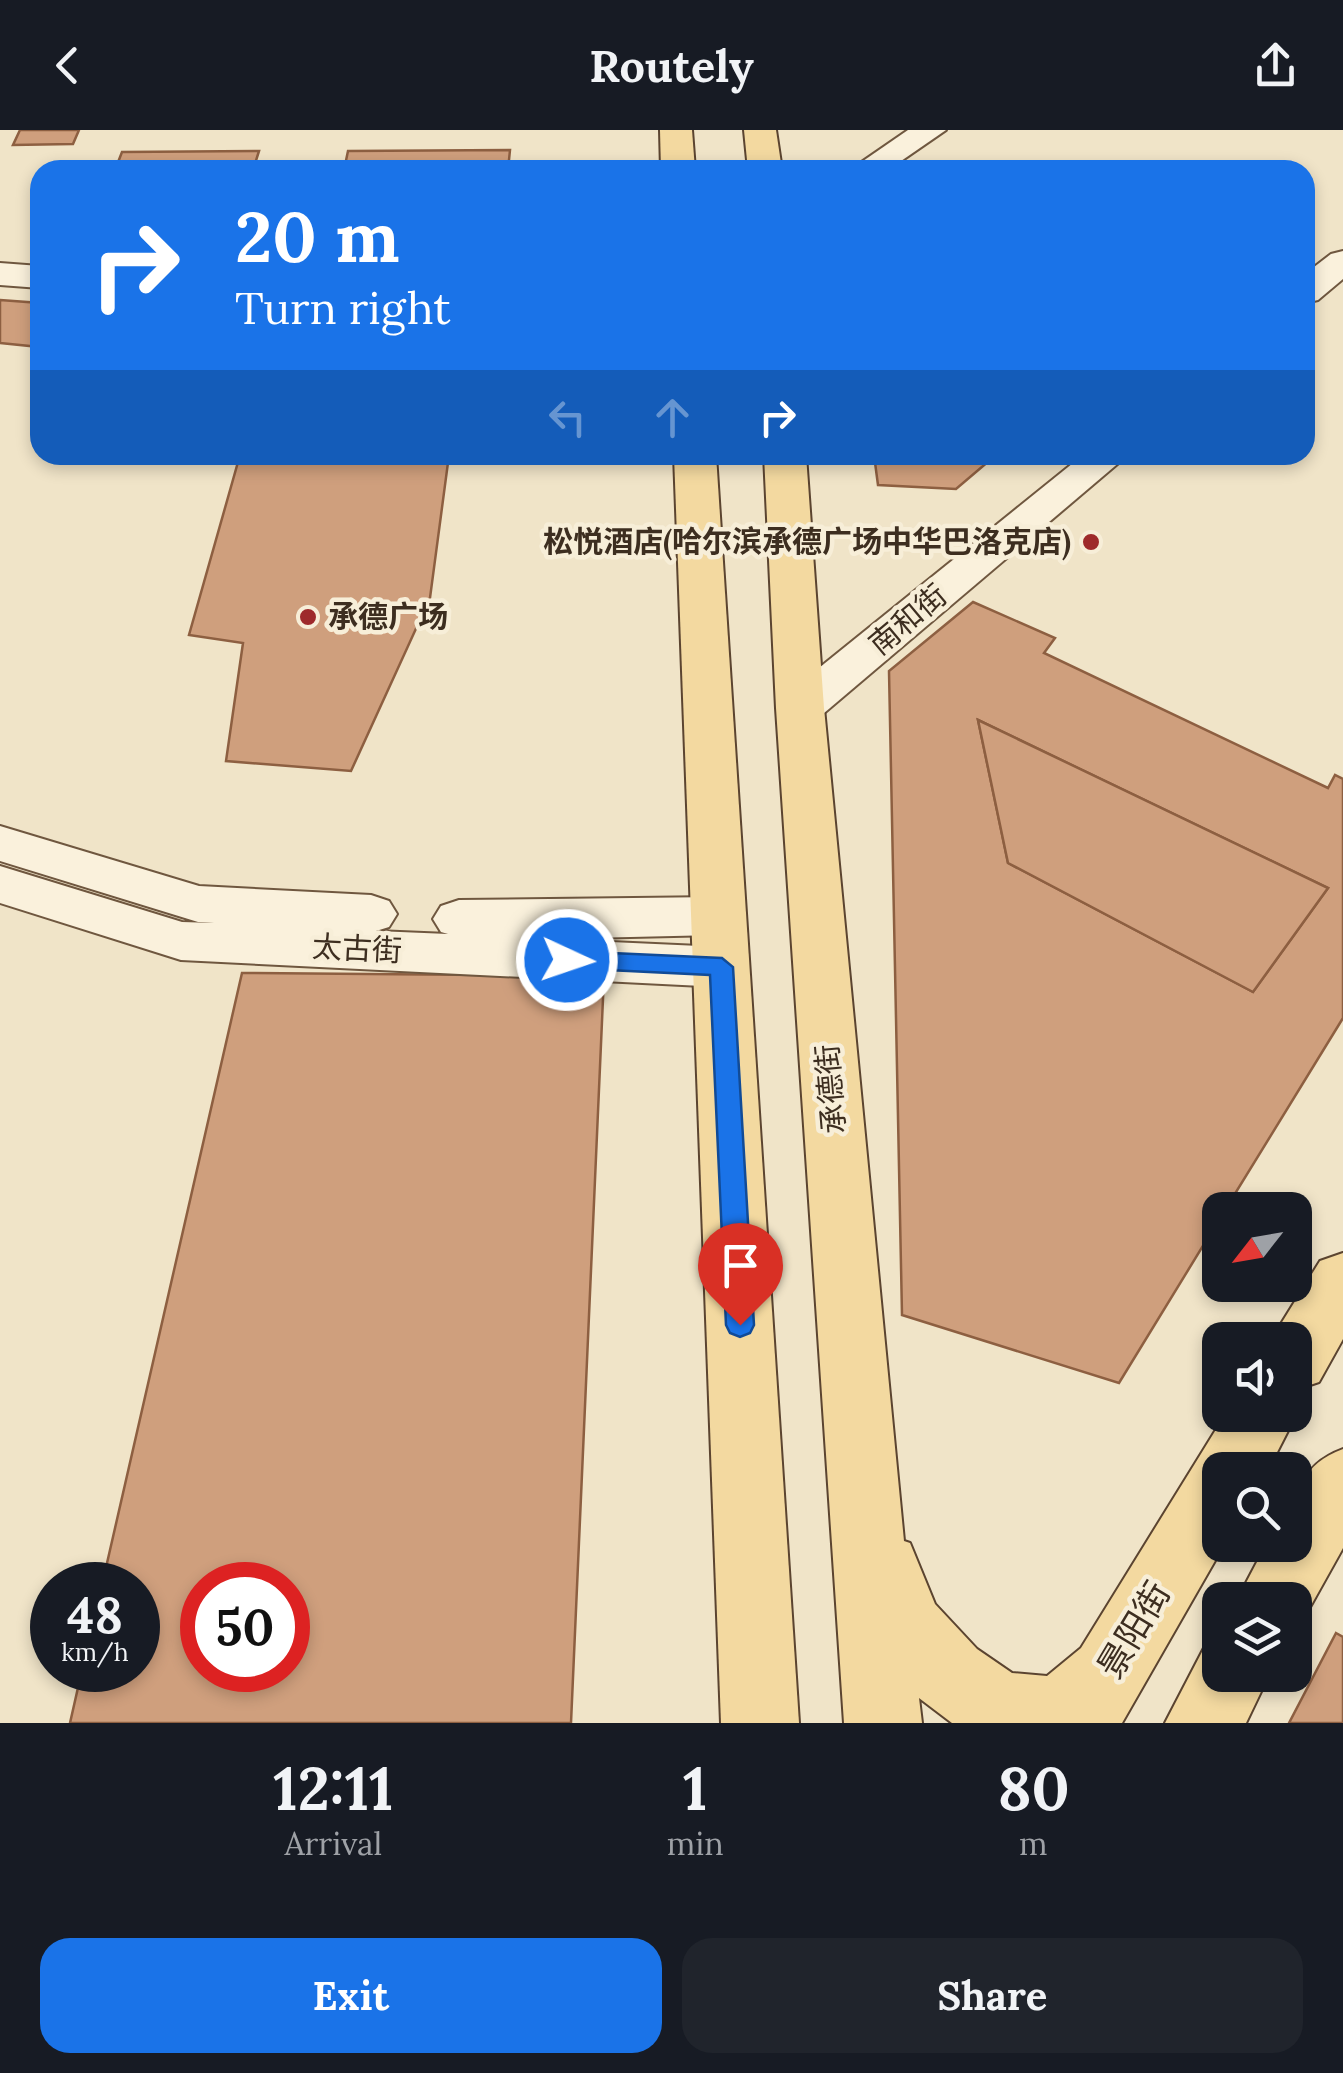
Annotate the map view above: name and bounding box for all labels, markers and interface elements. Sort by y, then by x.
text: Routely [589,37,754,94]
icon: back [40,38,95,93]
icon: share [1248,38,1303,93]
text: 20 m [235,192,400,281]
icon: right [70,200,200,330]
text: Turn right [235,279,451,336]
icon: left [540,390,595,445]
icon: ahead [645,390,700,445]
icon: right [750,390,805,445]
place label: 松悦酒店(哈尔滨承德广场中华巴洛克店) [543,522,1071,561]
marker: 松悦酒店(哈尔滨承德广场中华巴洛克店) [1080,531,1102,553]
street label: 南和街 [861,576,954,663]
place label: 承德广场 [328,597,448,635]
marker: 承德广场 [297,606,319,628]
position arrow [515,908,619,1012]
street label: 太古街 [311,927,403,969]
street label: 承德街 [807,1043,853,1136]
north arrow [1202,1192,1312,1302]
map controls [1202,1192,1312,1692]
pin [698,1223,783,1326]
icon: arrive [713,1238,768,1293]
button: sound [1202,1322,1312,1432]
button: search [1202,1452,1312,1562]
speed limit sign: 50 [180,1562,310,1692]
street label: 景阳街 [1087,1573,1180,1686]
button: layers [1202,1582,1312,1692]
text: 48 [67,1583,123,1647]
text: km/h [61,1636,129,1668]
text: 12:11 [273,1750,393,1826]
text: 1 [683,1750,707,1826]
text: 80 [997,1750,1070,1826]
text: Arrival [284,1823,382,1864]
text: min [667,1823,724,1864]
text: m [1019,1823,1048,1864]
button: Exit [40,1938,662,2053]
button: Share [682,1938,1303,2053]

